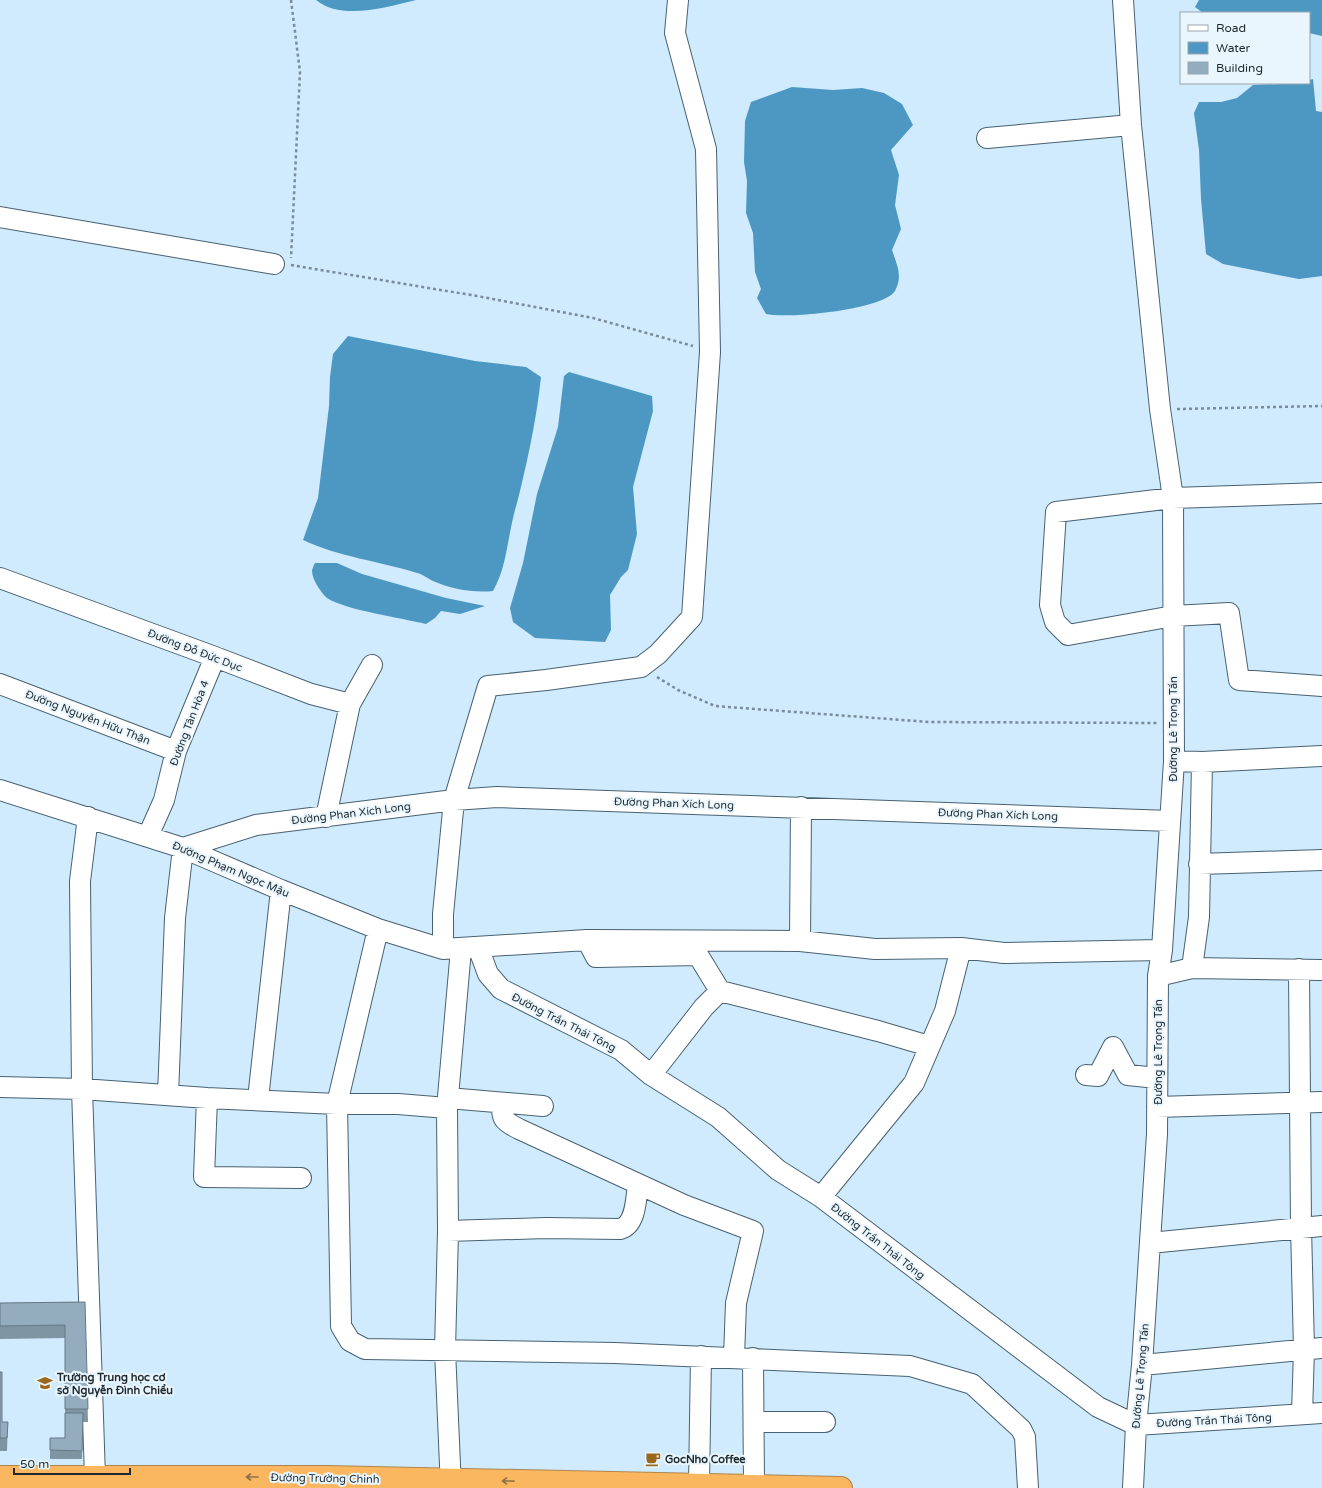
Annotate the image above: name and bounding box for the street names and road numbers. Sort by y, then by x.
street label: Đường Đỗ Đức Dục [146,626,244,675]
street label: Đường Lê Trọng Tấn [1167,676,1180,782]
street label: Đường Tân Hòa 4 [167,678,212,768]
street label: Đường Nguyễn Hữu Thận [23,688,152,747]
street label: Đường Phan Xích Long [614,795,734,812]
street label: Đường Phan Xích Long [291,800,412,827]
street label: Đường Phan Xích Long [938,806,1058,823]
street label: Đường Phạm Ngọc Mậu [170,839,291,900]
street label: Đường Trần Thái Tông [509,990,618,1055]
street label: Đường Lê Trọng Tấn [1152,999,1165,1105]
street label: Đường Trần Thái Tông [828,1201,927,1282]
street label: Đường Lê Trọng Tấn [1129,1323,1152,1429]
street label: Đường Trần Thái Tông [1156,1411,1272,1430]
street label: Đường Trường Chinh [270,1471,380,1486]

